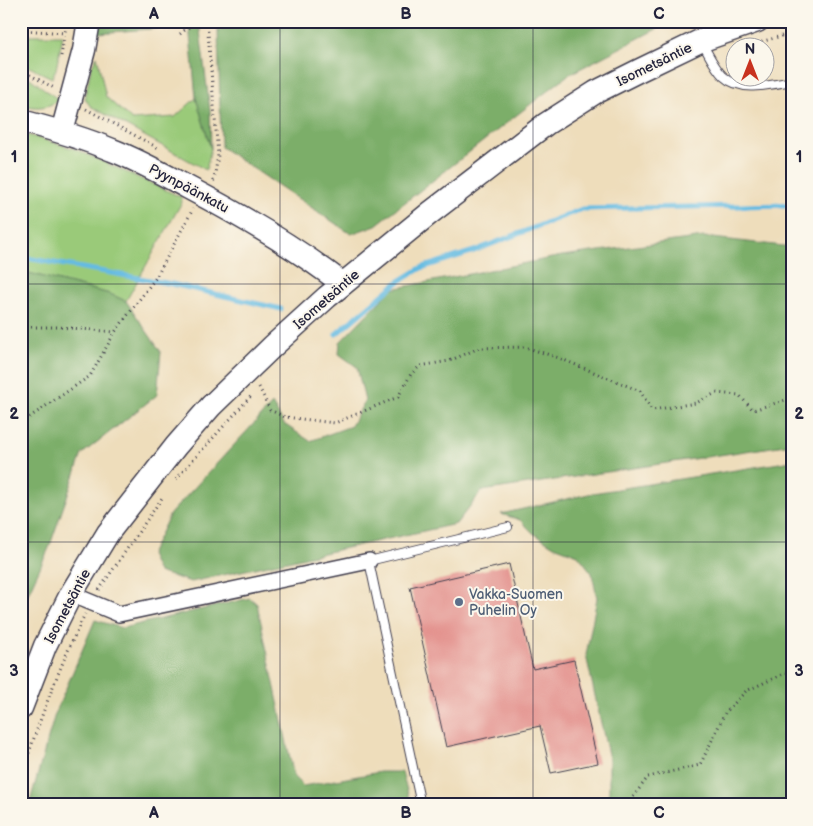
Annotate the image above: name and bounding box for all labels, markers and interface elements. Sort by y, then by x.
text: A [148,5,159,24]
text: B [400,5,412,24]
text: C [653,5,665,24]
north arrow [726,38,776,88]
street label: Isometsäntie [614,39,695,90]
text: N [745,41,755,58]
text: 1 [11,148,17,167]
text: 1 [796,148,802,167]
street label: Pyynpäänkatu [146,160,232,217]
street label: Isometsäntie [290,266,363,333]
text: 2 [9,405,19,424]
text: 2 [794,405,804,424]
street label: Isometsäntie [41,566,94,646]
place label: Vakka-Suomen Puhelin Oy [469,586,563,619]
marker: Vakka-Suomen Puhelin Oy [453,596,465,608]
text: 3 [9,662,19,681]
text: 3 [794,662,804,681]
text: A [148,804,159,823]
text: B [400,804,412,823]
text: C [653,804,665,823]

